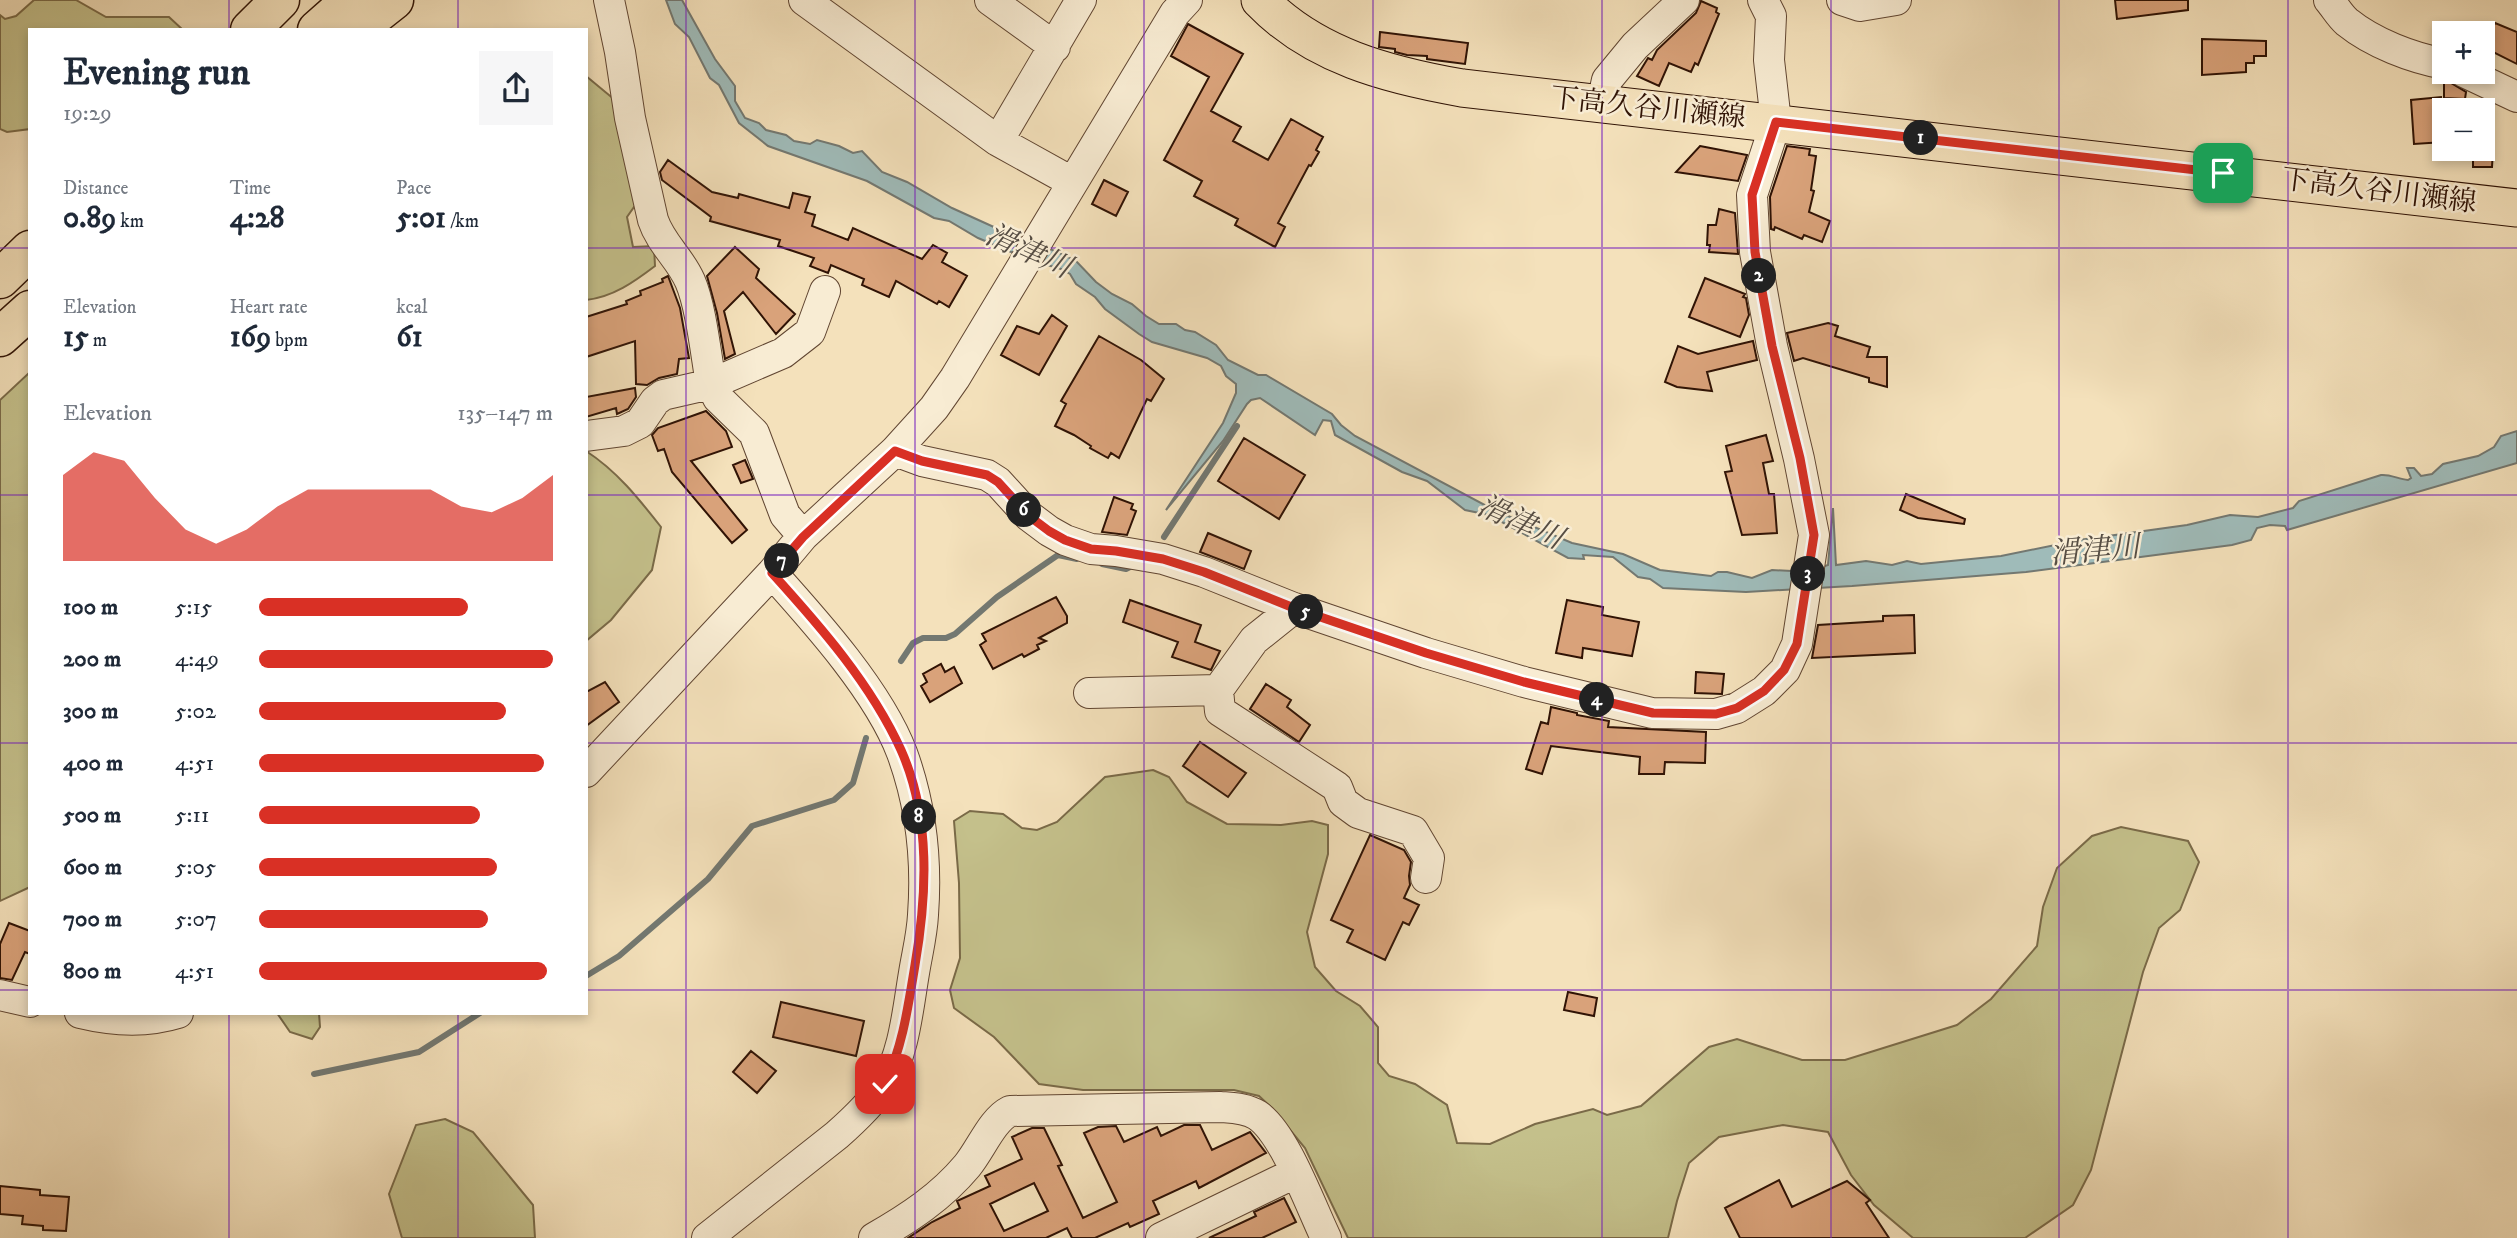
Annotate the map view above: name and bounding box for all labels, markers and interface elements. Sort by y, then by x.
map controls [2432,21,2495,161]
button: + [2432,21,2495,84]
text: Evening run [63,49,250,97]
button: share [479,51,553,125]
street label: 下高久谷川瀬線 [1549,80,1747,136]
button: − [2432,98,2495,161]
text: 19:29 [63,99,112,128]
pin: 1 [1904,120,1938,156]
text: 1 [1917,126,1924,149]
pin [2193,143,2253,203]
icon: arrive [2204,154,2242,192]
street label: 下高久谷川瀬線 [2280,162,2478,220]
text: Distance [63,177,128,200]
text: Time [230,177,271,200]
text: Pace [396,177,431,200]
text: 0.89 [63,200,116,237]
text: 4:28 [230,200,285,237]
text: 5:01 [396,200,446,237]
text: km [116,210,144,233]
text: /km [446,210,479,233]
water label: 滑津川 [979,217,1079,288]
pin: 2 [1742,258,1776,294]
text: 2 [1754,264,1763,287]
text: Elevation [63,296,137,319]
text: Heart rate [230,296,308,319]
text: kcal [396,296,428,319]
text: 15 [63,319,89,356]
text: 169 [230,319,271,356]
text: 61 [396,319,423,356]
text: m [89,329,107,352]
text: bpm [271,329,308,352]
text: Elevation [63,399,152,428]
text: 135–147 m [457,399,553,428]
water label: 滑津川 [1471,488,1571,559]
pin: 6 [1006,492,1042,528]
text: 6 [1019,498,1028,521]
water label: 滑津川 [2049,528,2144,573]
pin: 7 [764,544,800,578]
text: 7 [776,549,787,572]
pin: 3 [1790,556,1826,592]
text: 3 [1804,562,1811,585]
text: 100 m [63,593,118,622]
text: 5:15 [175,593,212,622]
pin: 5 [1288,594,1324,630]
text: 5 [1301,600,1310,623]
text: 200 m [63,645,121,674]
text: 4:49 [175,645,219,674]
pin: 4 [1580,682,1614,718]
text: 4 [1591,688,1602,711]
text: 300 m [63,697,119,726]
text: 5:02 [175,697,216,726]
text: 400 m [63,749,123,778]
text: 4:51 [175,749,214,778]
pin: 8 [902,800,936,834]
text: 500 m [63,801,121,830]
text: 5:11 [175,801,209,830]
text: 8 [914,805,923,828]
text: 600 m [63,853,122,882]
text: 5:05 [175,853,216,882]
text: 700 m [63,905,122,934]
text: 5:07 [175,905,217,934]
text: 800 m [63,957,121,986]
text: 4:51 [175,957,214,986]
pin [855,1054,915,1114]
icon: check [866,1065,904,1103]

